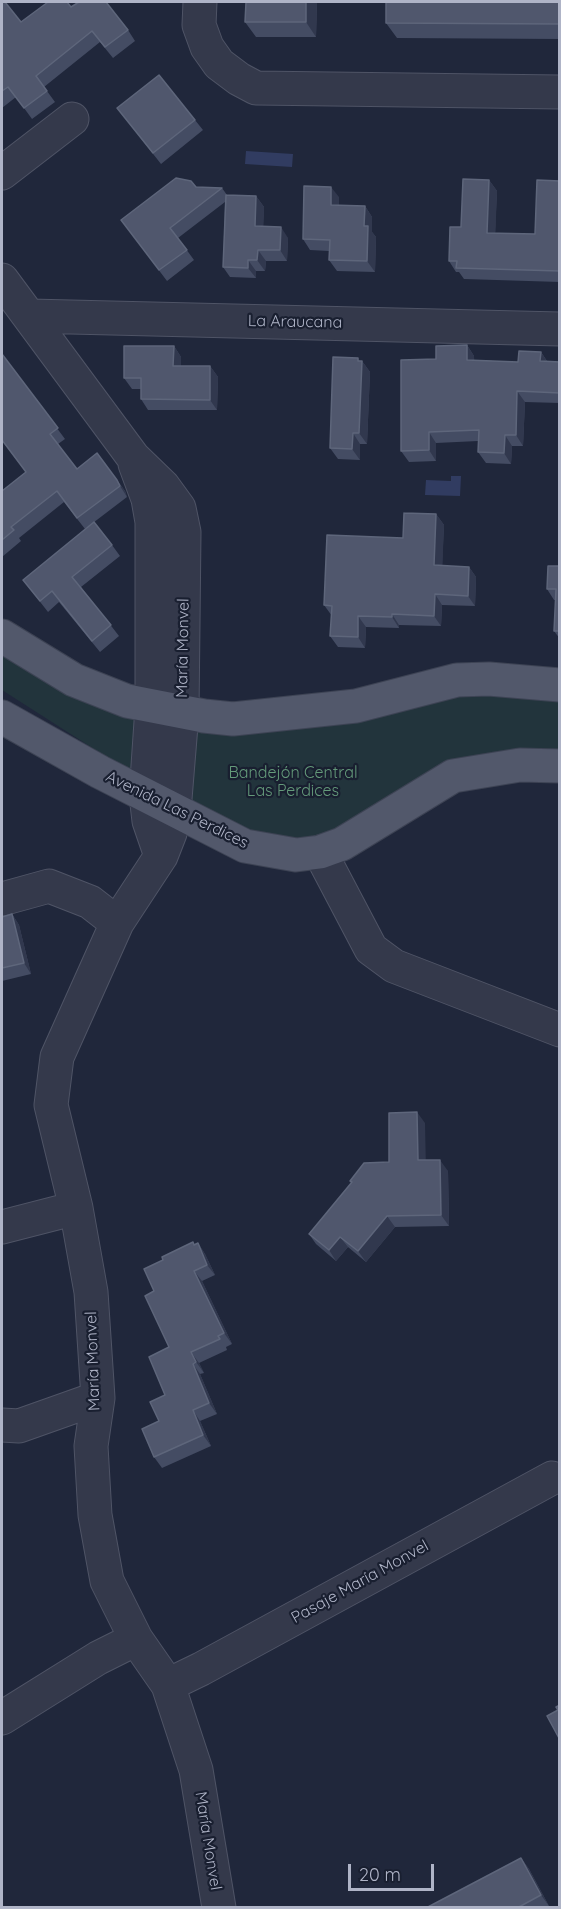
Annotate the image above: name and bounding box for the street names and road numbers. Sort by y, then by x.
street label: La Araucana [248,312,342,332]
street label: María Monvel [173,598,193,698]
street label: Avenida Las Perdices [103,767,251,853]
street label: María Monvel [82,1311,104,1411]
street label: Pasaje María Monvel [288,1536,432,1628]
street label: María Monvel [191,1790,225,1892]

